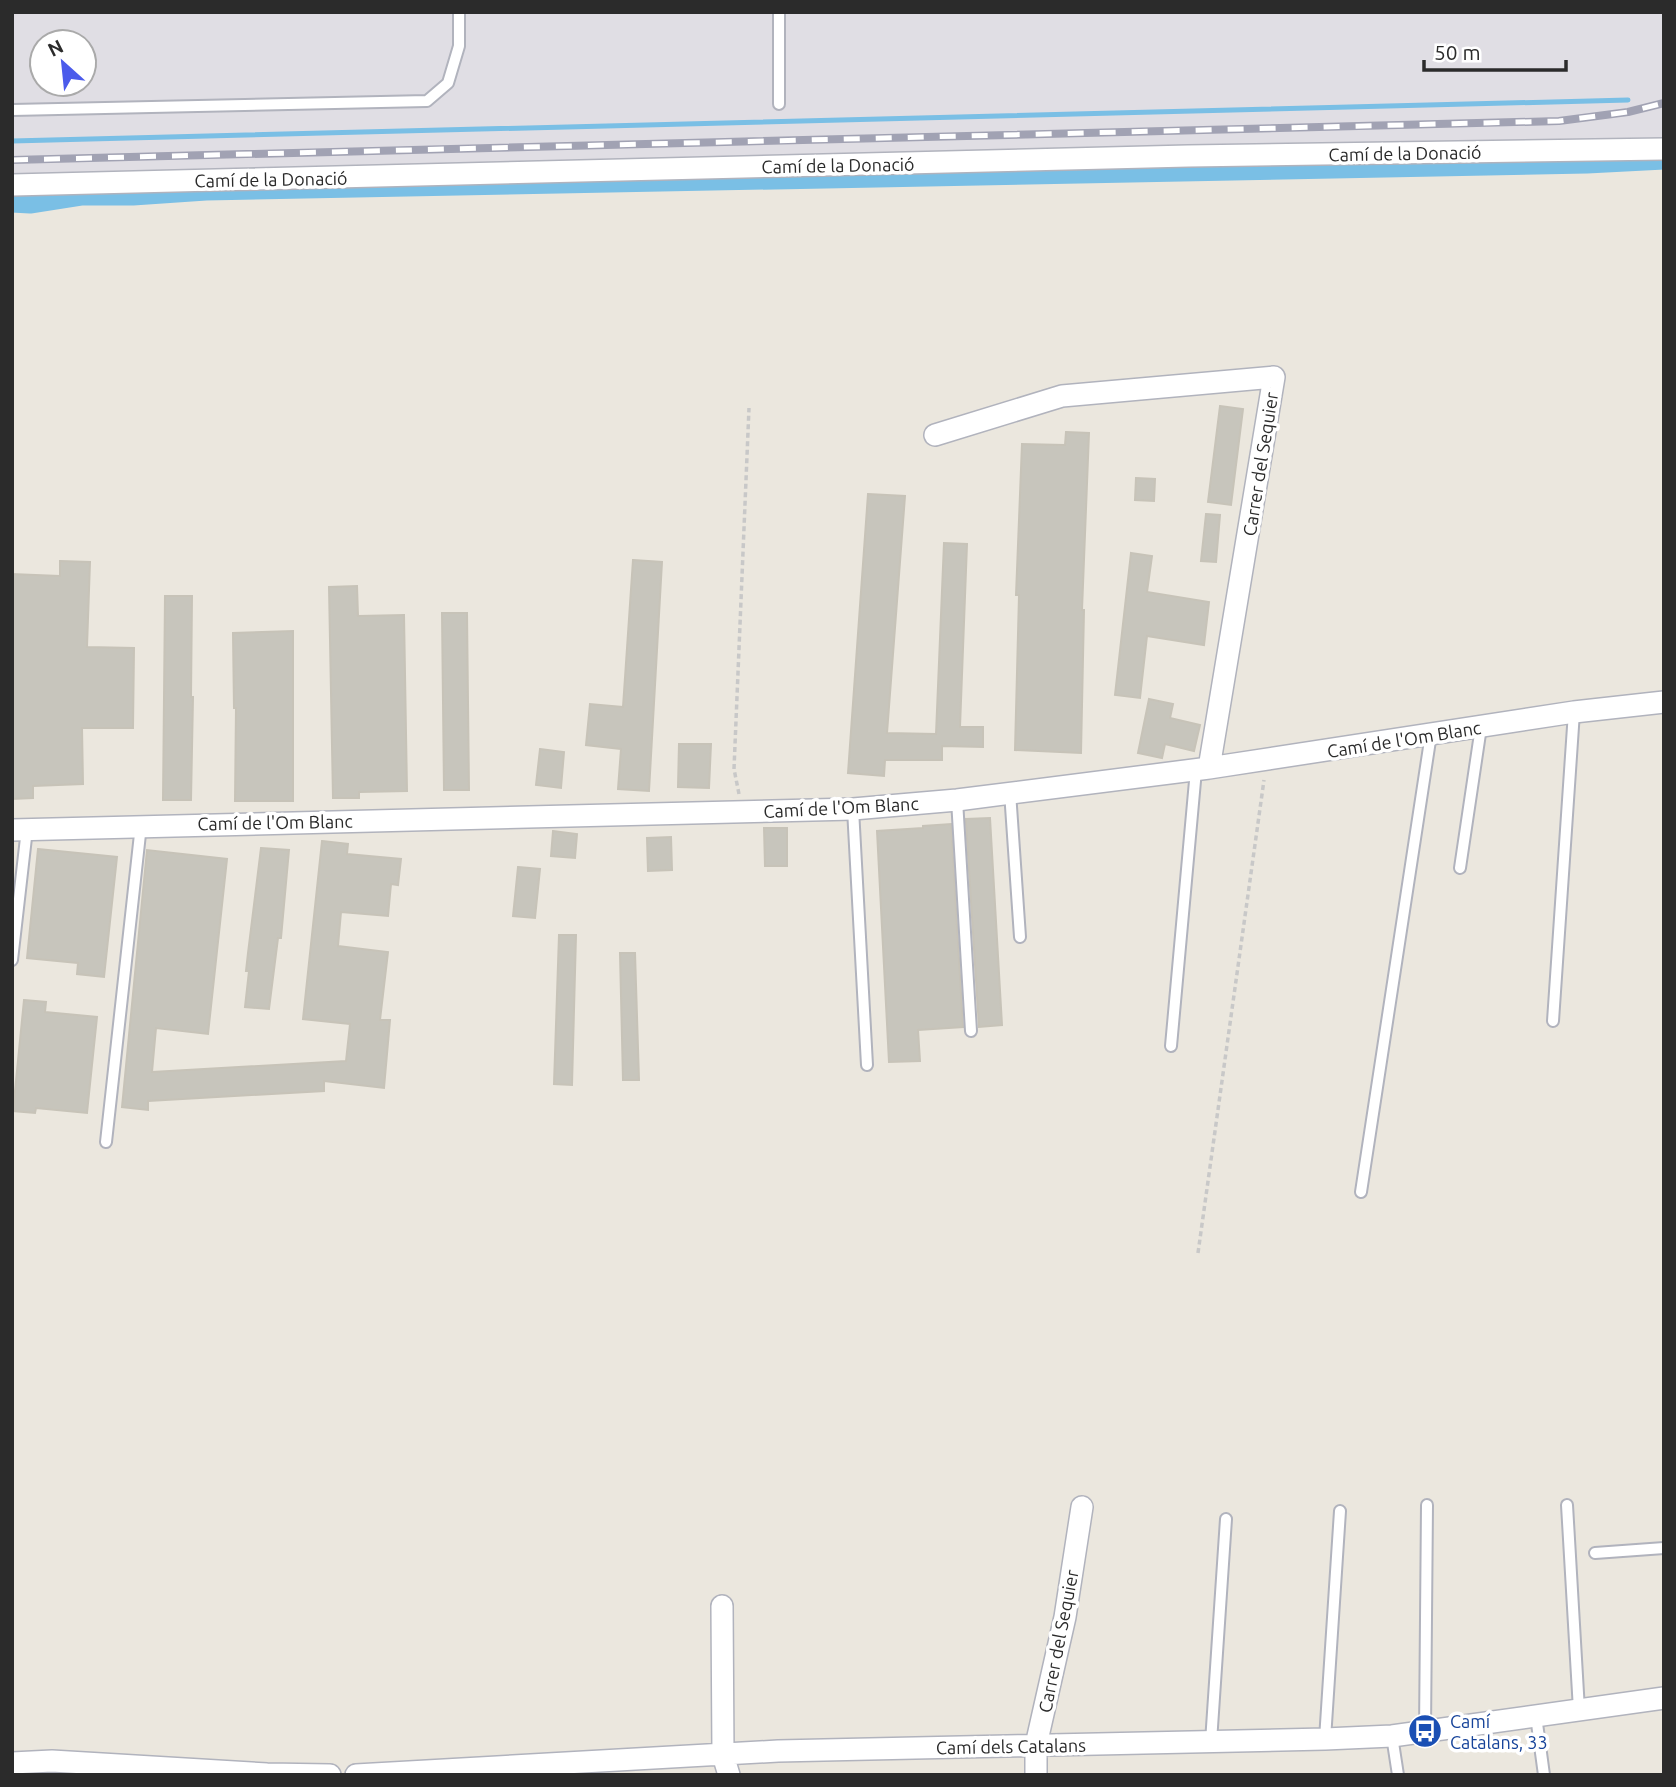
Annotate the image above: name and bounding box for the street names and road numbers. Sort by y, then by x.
street label: Camí de la Donació [1328,142,1482,164]
street label: Camí de la Donació [761,154,915,176]
street label: Camí de la Donació [194,168,348,190]
street label: Carrer del Sequier [1239,390,1281,537]
street label: Camí de l'Om Blanc [1326,717,1482,761]
street label: Camí de l'Om Blanc [763,793,919,821]
street label: Camí de l'Om Blanc [197,811,353,833]
street label: Carrer del Sequier [1034,1568,1082,1714]
street label: Camí dels Catalans [936,1735,1086,1757]

